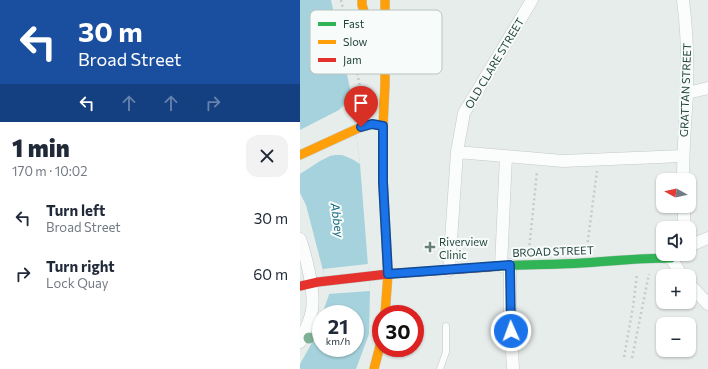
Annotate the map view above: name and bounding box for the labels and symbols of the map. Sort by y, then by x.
legend [310,10,442,74]
street label: OLD CLARE STREET [462,15,526,111]
text: Fast [343,17,365,30]
text: Slow [343,35,368,48]
street label: GRATTAN STREET [677,43,693,137]
text: Jam [343,53,362,67]
pin [344,86,378,127]
north arrow [656,173,696,213]
water label: Abbey [329,201,347,239]
place label: Riverview Clinic [439,235,488,261]
marker: Riverview Clinic [424,241,436,253]
street label: BROAD STREET [512,243,594,259]
speed limit sign: 30 [372,305,424,357]
position arrow [490,310,532,352]

